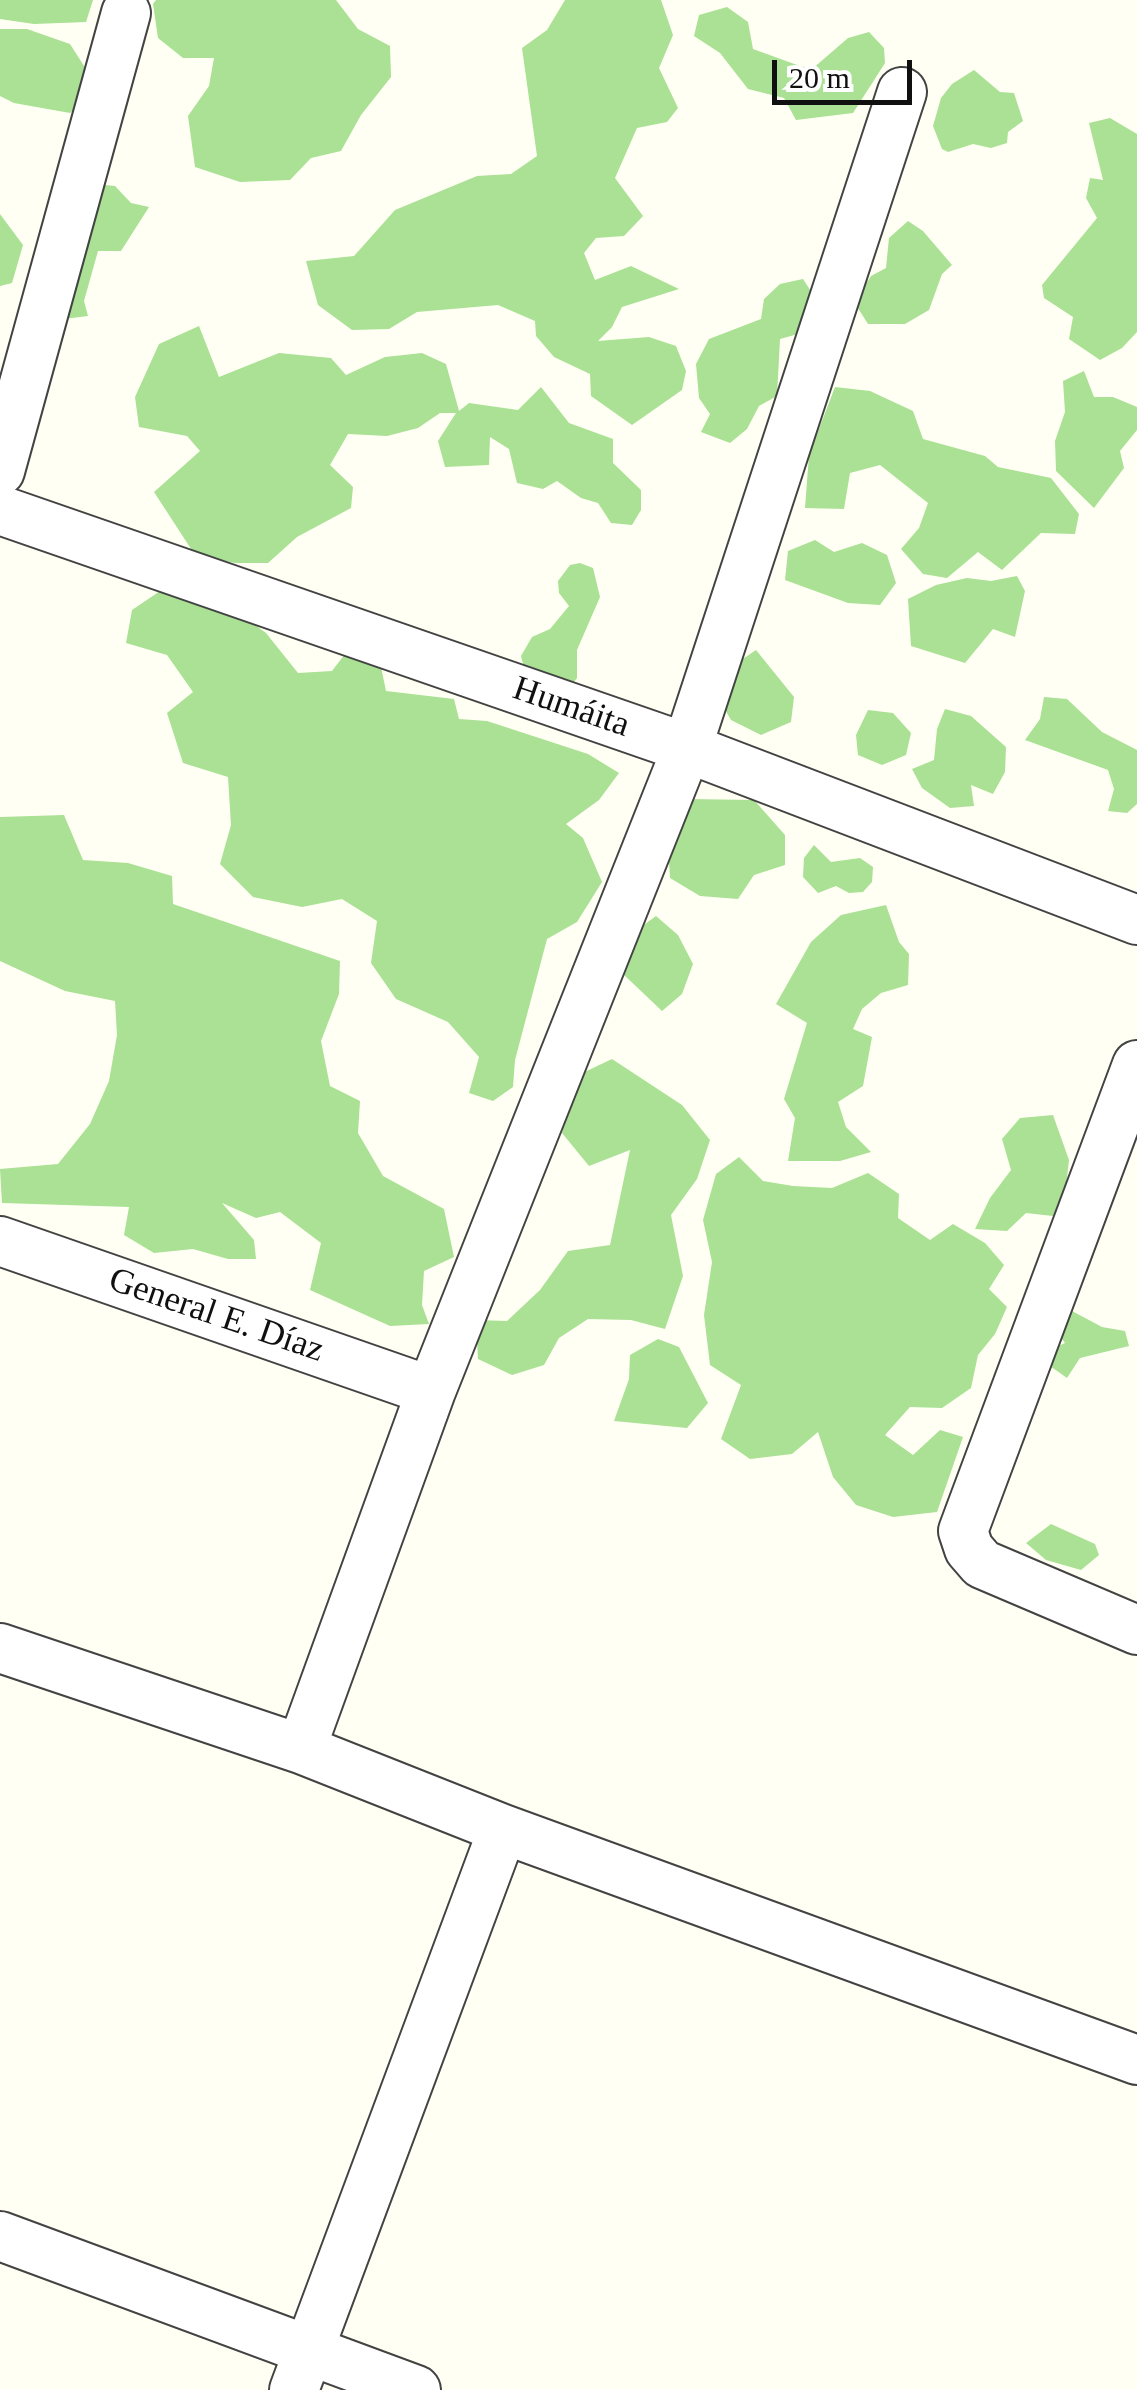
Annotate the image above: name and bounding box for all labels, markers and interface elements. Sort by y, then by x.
scale bar [777,40,917,102]
text: 20 m [789,61,850,94]
street label: Humáita [507,669,635,747]
street label: General E. Díaz [103,1260,329,1372]

